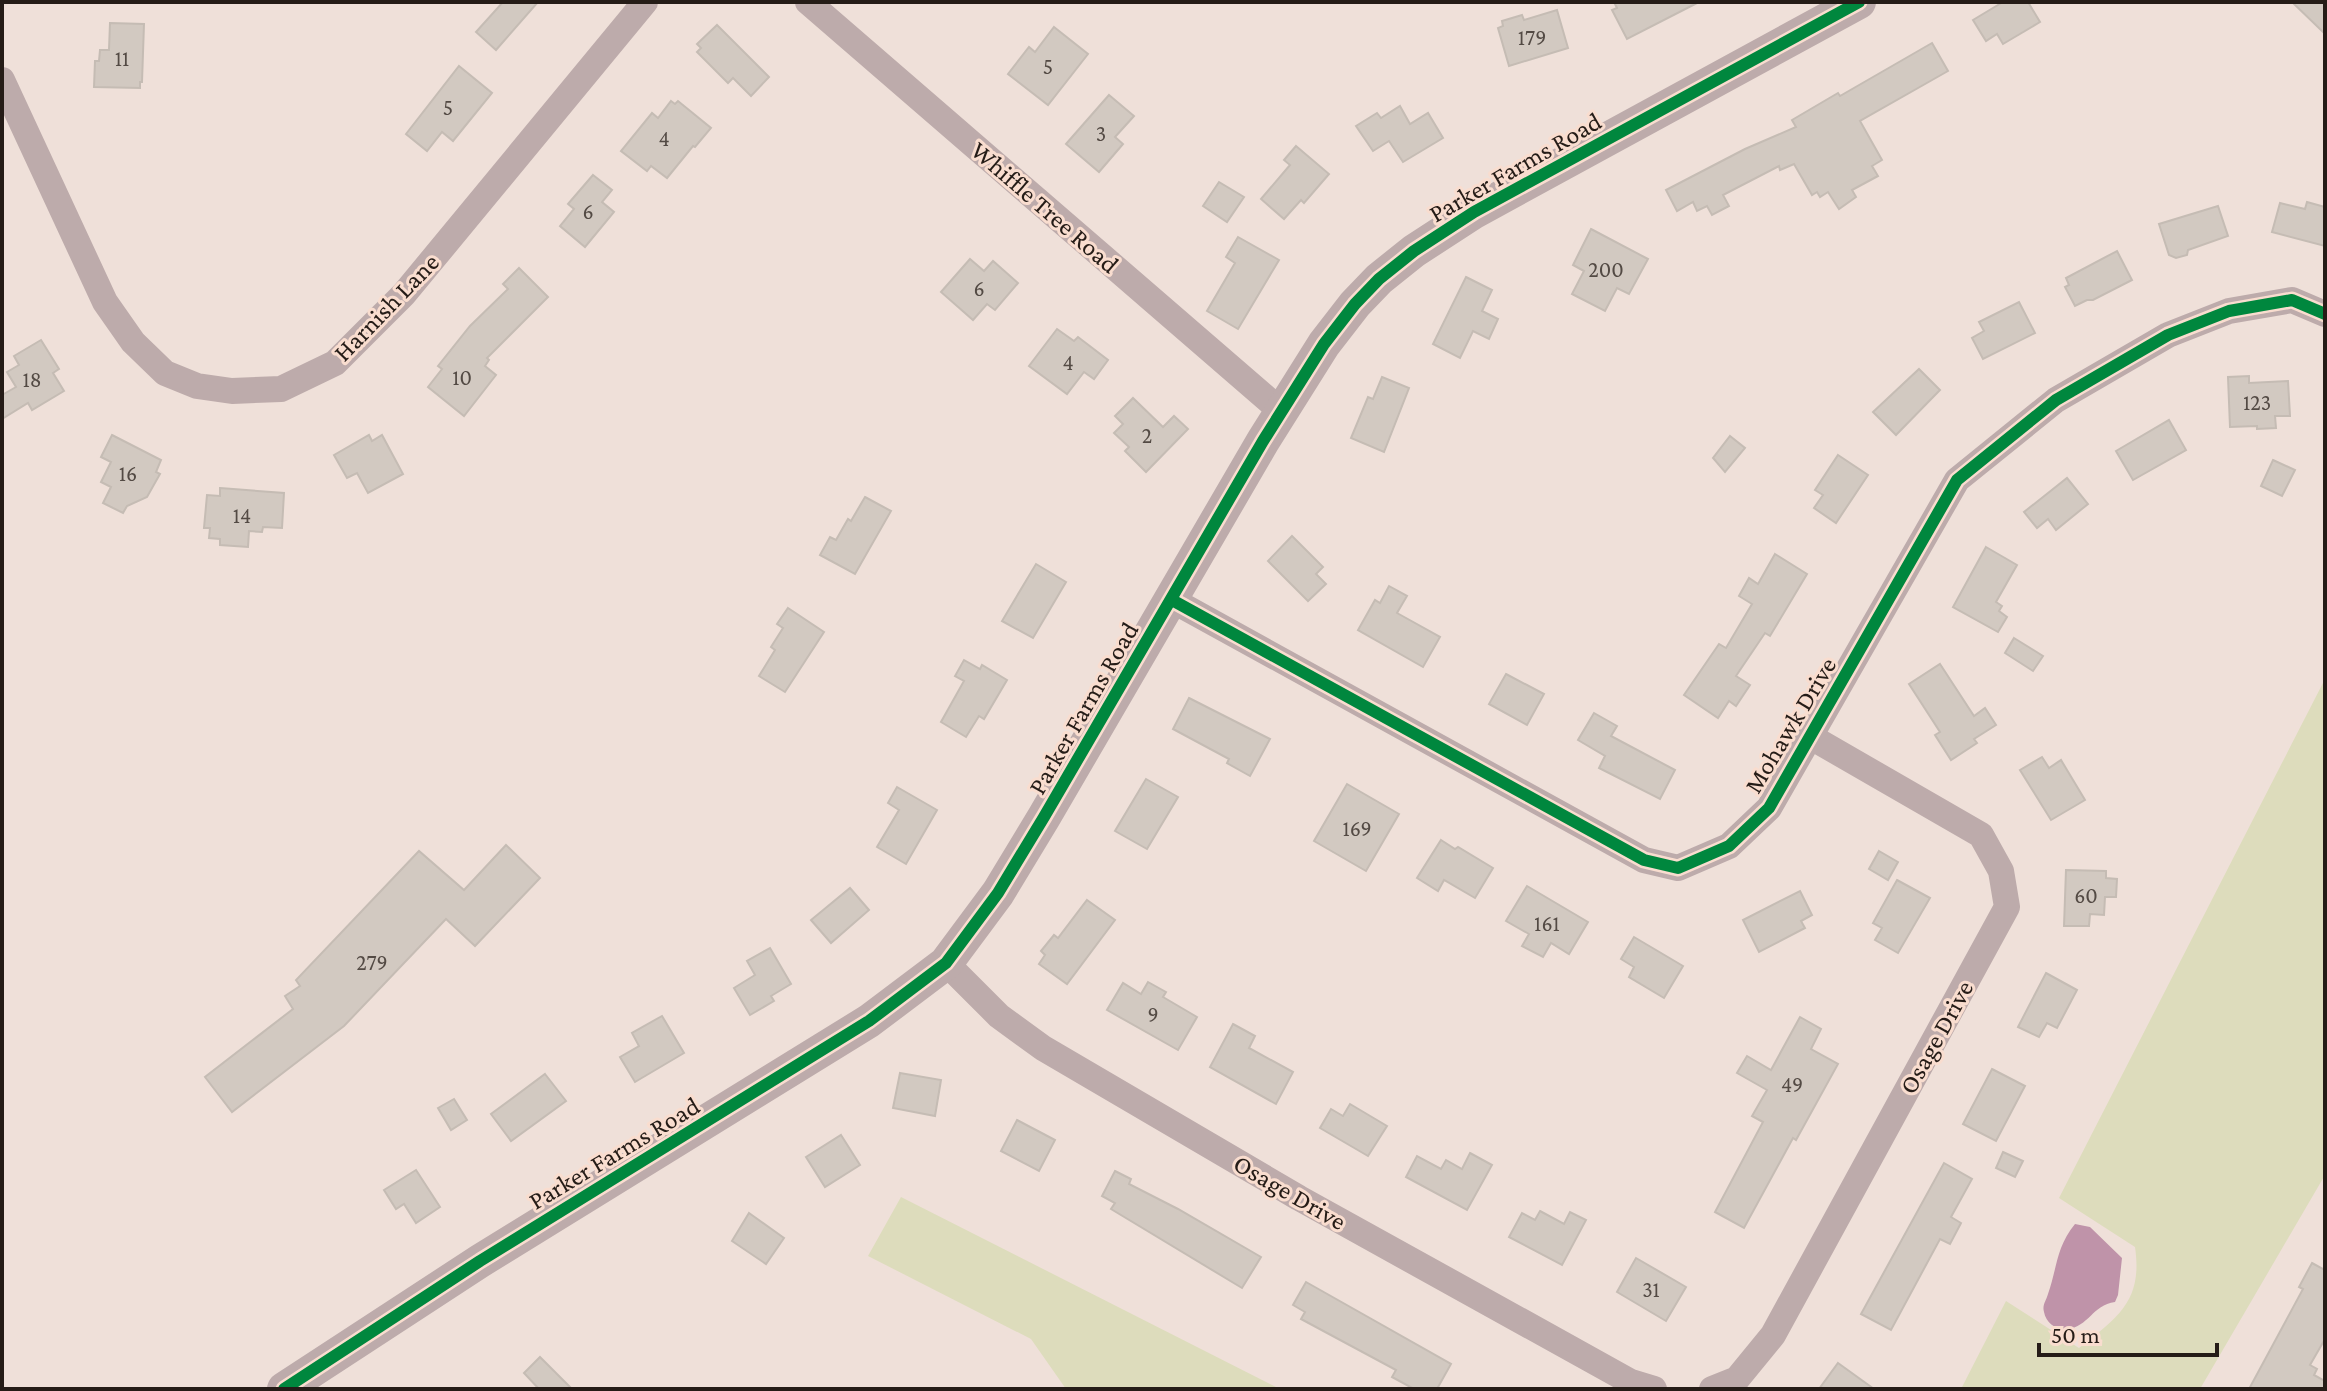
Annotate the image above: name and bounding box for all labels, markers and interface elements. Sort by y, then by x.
house number: 179 [1518,25,1546,50]
house number: 11 [115,46,129,71]
house number: 5 [1043,54,1053,79]
house number: 5 [443,95,453,120]
street label: Parker Farms Road [1424,106,1607,228]
house number: 3 [1096,121,1106,146]
house number: 4 [658,126,670,151]
street label: Whiffle Tree Road [965,135,1125,280]
house number: 6 [582,199,594,224]
street label: Harnish Lane [328,247,445,367]
house number: 200 [1588,257,1624,282]
house number: 6 [973,276,985,301]
house number: 4 [1062,350,1074,375]
house number: 10 [452,365,472,390]
house number: 18 [22,367,42,392]
house number: 123 [2243,390,2271,415]
house number: 2 [1142,423,1152,448]
house number: 16 [119,461,137,486]
house number: 14 [233,503,251,528]
street label: Parker Farms Road [1022,617,1145,799]
street label: Mohawk Drive [1739,652,1842,798]
house number: 169 [1342,816,1372,841]
house number: 60 [2074,883,2098,908]
house number: 161 [1534,911,1560,936]
house number: 279 [356,950,388,975]
street label: Osage Drive [1893,976,1979,1099]
house number: 9 [1147,1002,1159,1027]
house number: 49 [1781,1072,1803,1097]
street label: Parker Farms Road [524,1091,705,1216]
street label: Osage Drive [1228,1149,1351,1236]
house number: 31 [1642,1277,1660,1302]
scale bar [2039,1307,2217,1357]
text: 50 m [2051,1321,2100,1348]

